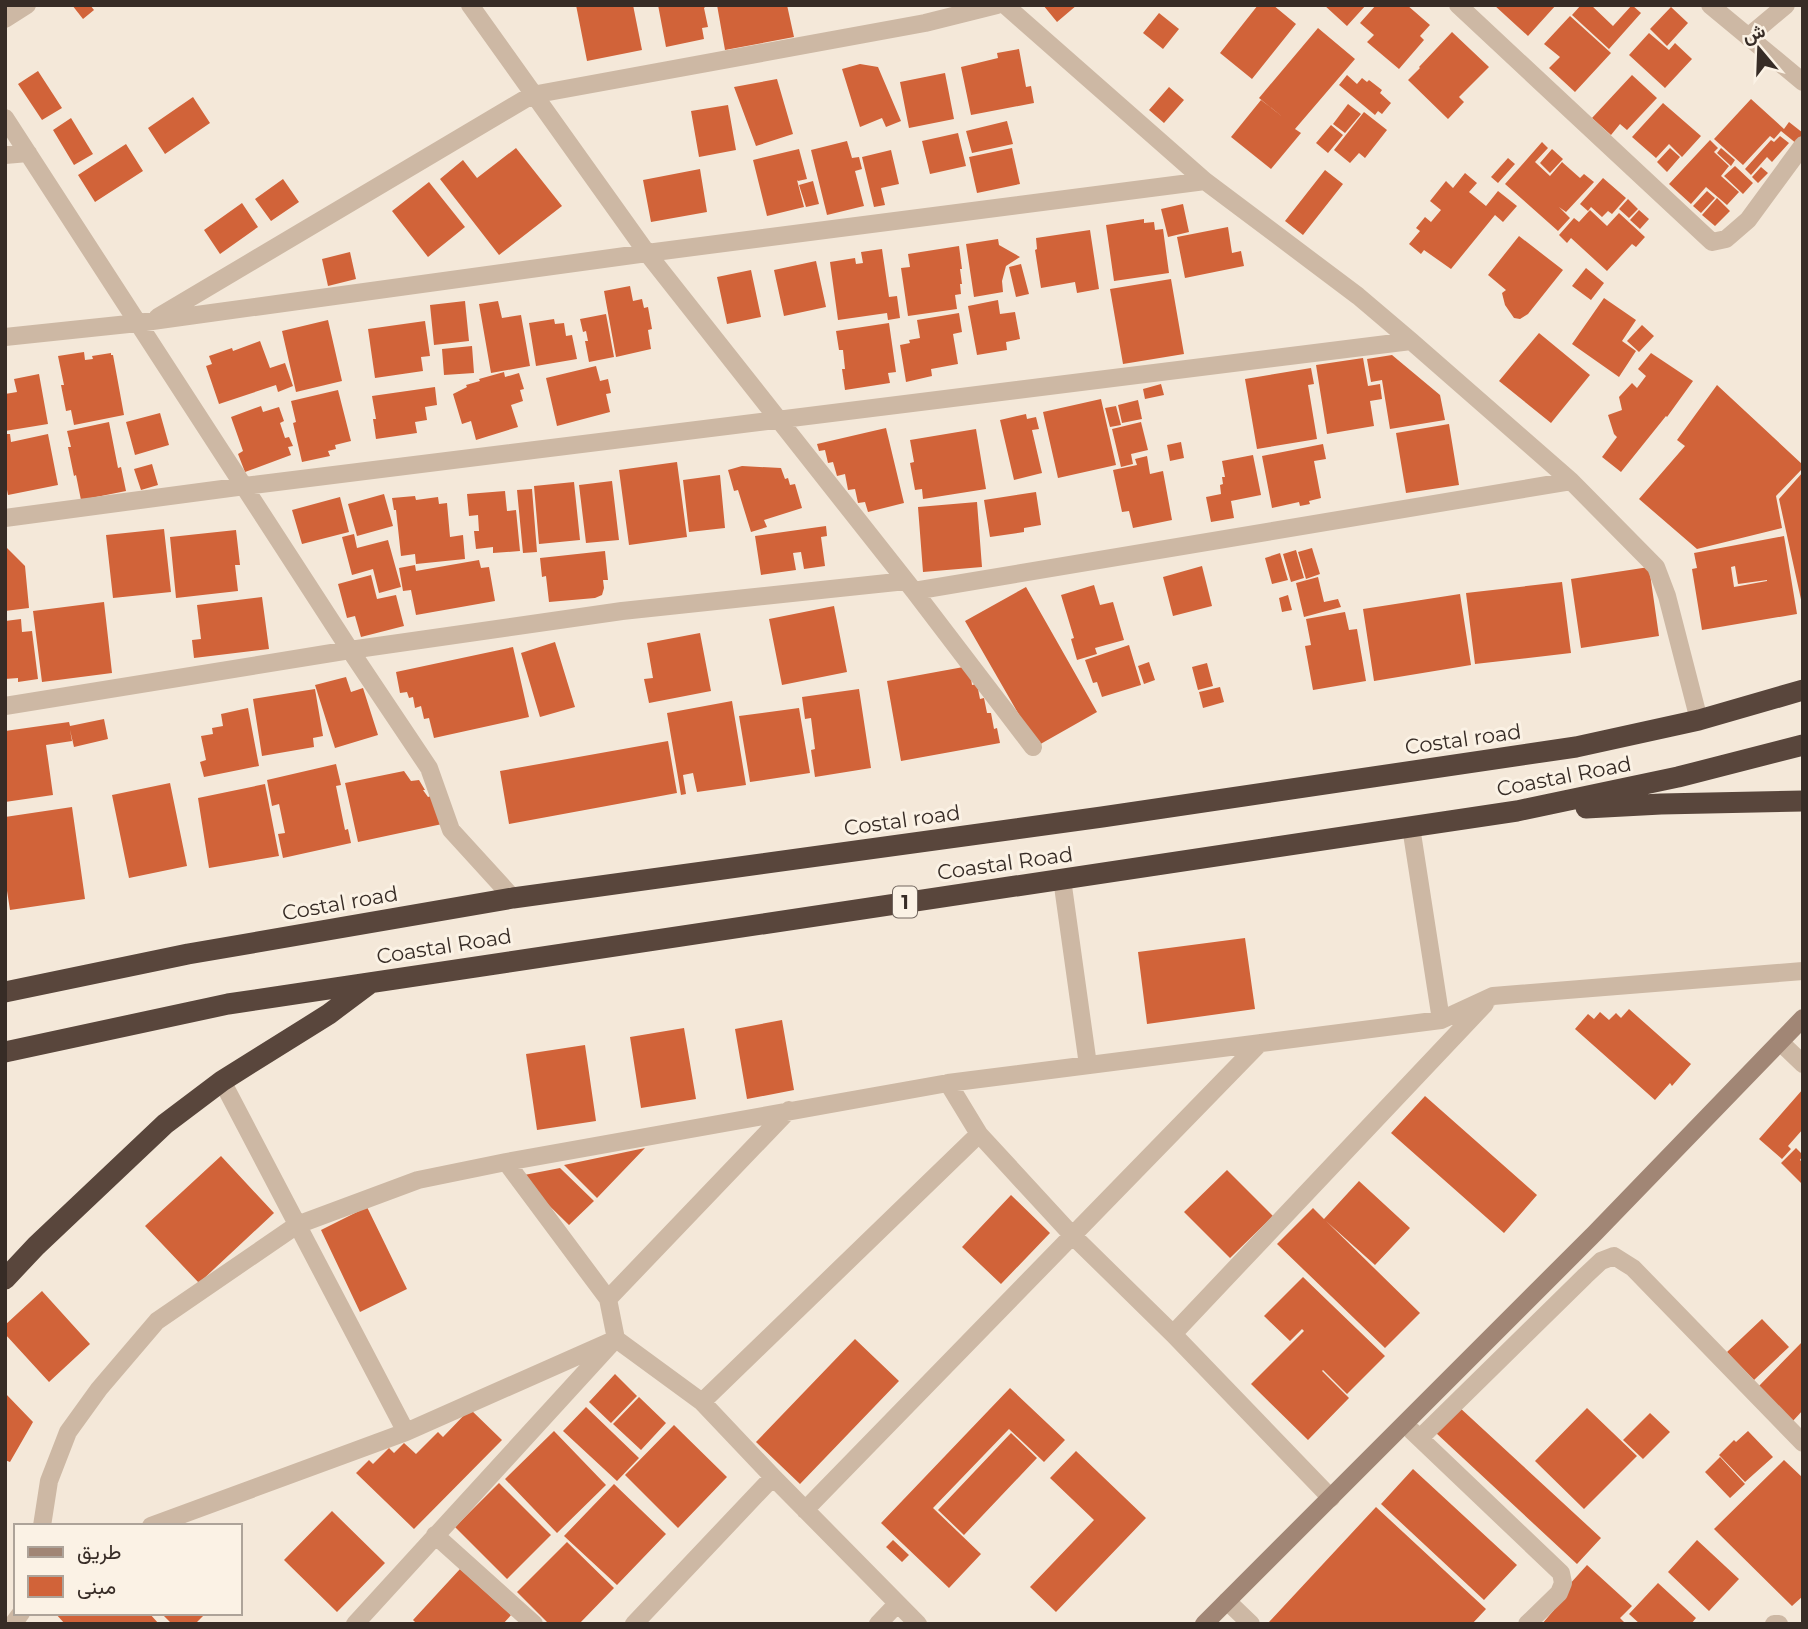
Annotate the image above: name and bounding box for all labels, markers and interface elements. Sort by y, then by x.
north arrow [1724,14,1794,84]
text: ش [1739,19,1768,48]
street label: Costal road [1403,718,1523,760]
street label: Coastal Road [1495,751,1633,801]
street label: Costal road [842,799,962,841]
street label: Coastal Road [936,841,1074,885]
street label: Costal road [280,881,400,925]
road number: 1 [893,887,917,918]
street label: Coastal Road [375,923,513,969]
legend [14,1524,242,1615]
text: طريق [77,1539,122,1565]
text: مبنى [77,1574,116,1599]

